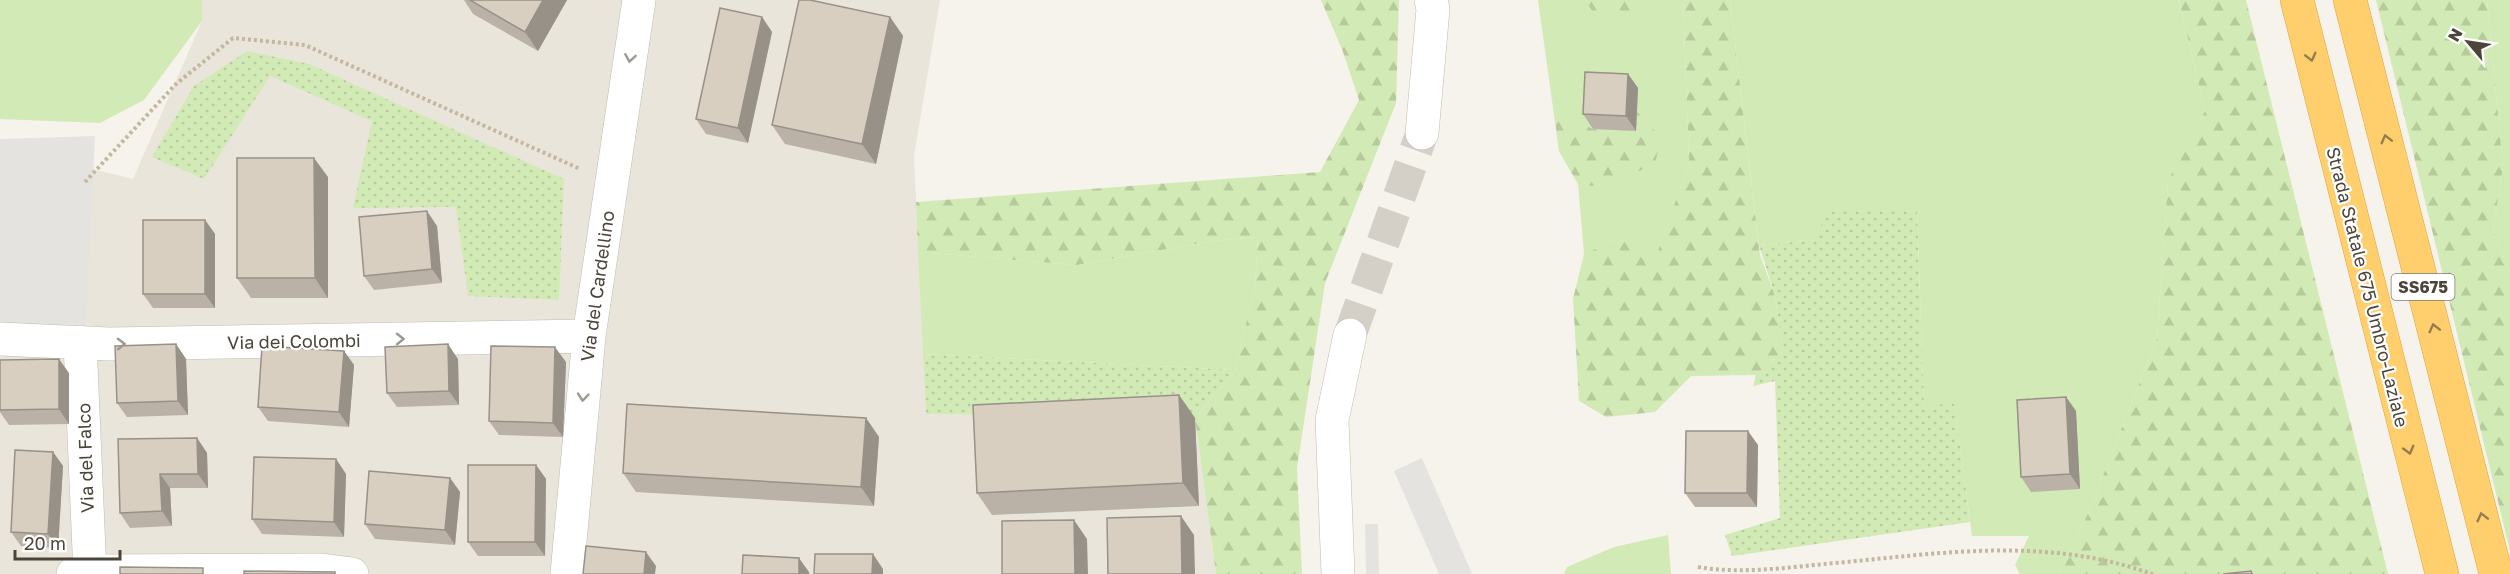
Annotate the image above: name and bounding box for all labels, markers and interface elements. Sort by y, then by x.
north arrow [2438,12,2498,72]
text: N [2443,25,2467,45]
one-way arrow [2303,52,2316,62]
one-way arrow [625,53,637,62]
one-way arrow [2380,135,2393,145]
street label: Strada Statale 675 Umbro-Laziale [2322,145,2414,429]
street label: Via del Cardellino [576,209,618,363]
road number: SS675 [2392,274,2454,300]
one-way arrow [2428,324,2441,334]
street label: Via dei Colombi [227,329,361,353]
one-way arrow [396,333,405,345]
one-way arrow [117,337,126,350]
one-way arrow [577,392,590,401]
street label: Via del Falco [72,403,98,513]
one-way arrow [2402,444,2414,455]
one-way arrow [2476,512,2489,522]
scale bar [15,523,120,561]
text: 20 m [24,532,66,554]

